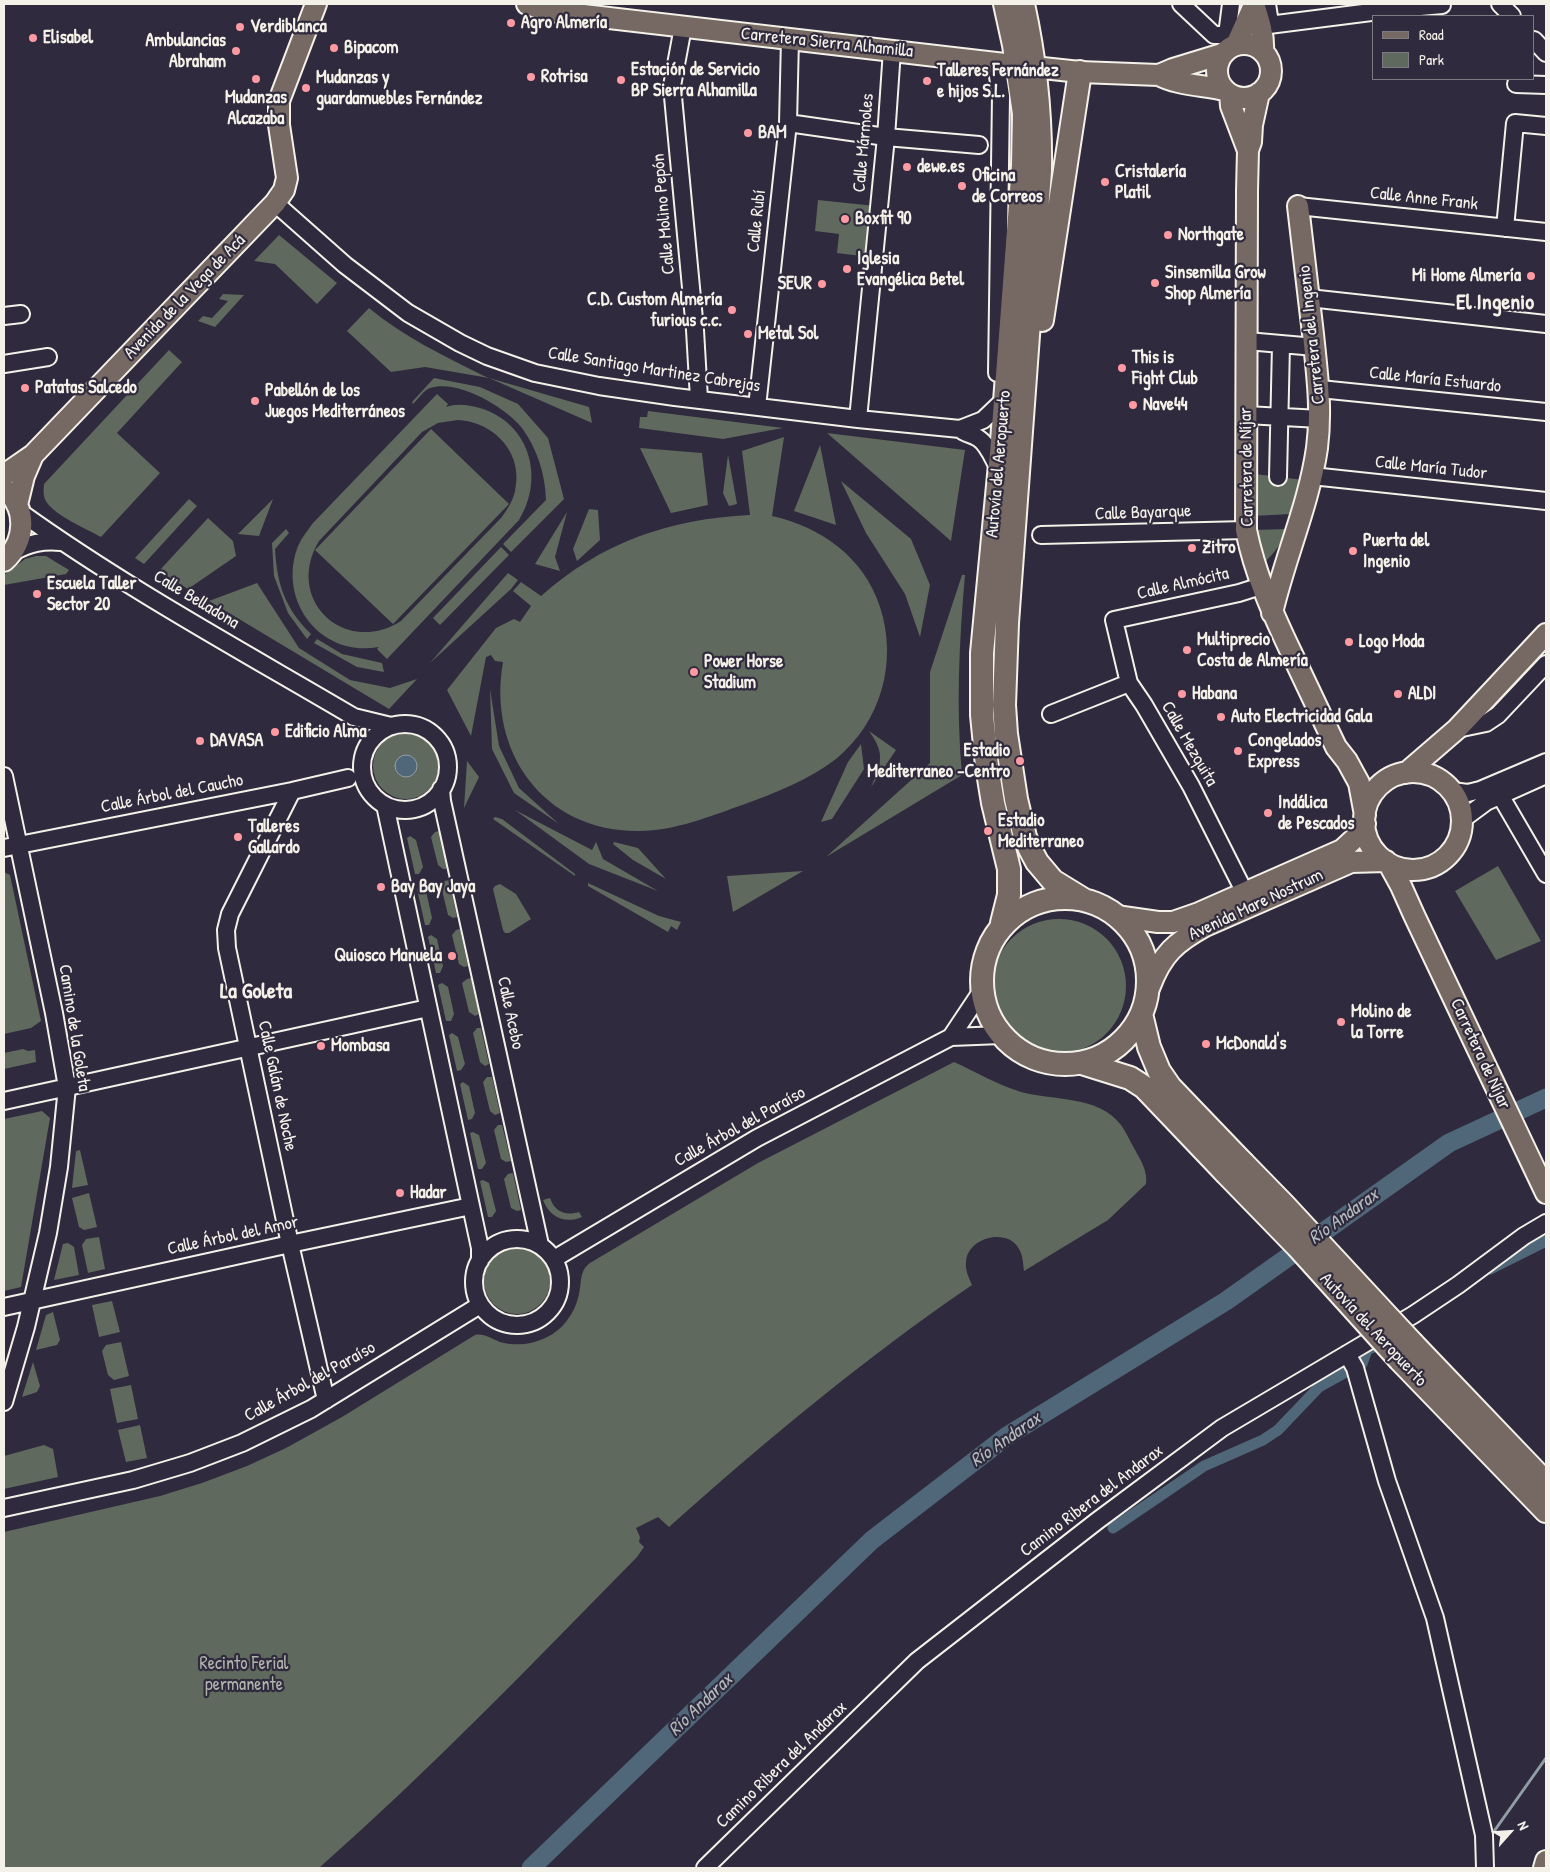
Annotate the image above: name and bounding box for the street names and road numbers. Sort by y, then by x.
street label: Carretera Sierra Alhamilla [740,23,914,63]
street label: Calle Mármoles [849,93,879,193]
street label: Calle Molino Pepón [648,153,680,275]
street label: Calle Anne Frank [1369,183,1479,215]
street label: Calle Rubí [743,189,771,253]
street label: Avenida de la Vega de Acá [120,230,250,364]
street label: Carretera del Ingenio [1294,265,1330,405]
street label: Calle Santiago Martinez Cabrejas [546,343,762,397]
street label: Calle María Estuardo [1368,362,1502,398]
street label: Autovía del Aeropuerto [982,390,1016,538]
street label: Carretera de Níjar [1235,407,1259,527]
street label: Calle María Tudor [1374,451,1488,485]
street label: Calle Bayarque [1094,501,1192,525]
street label: Calle Almócita [1135,563,1231,605]
street label: Calle Belladona [149,566,243,634]
street label: Calle Mezquita [1156,698,1222,790]
street label: Calle Árbol del Caucho [99,770,245,818]
street label: Avenida Mare Nostrum [1185,864,1327,946]
street label: Camino de la Goleta [53,963,95,1093]
street label: Calle Acebo [492,975,528,1051]
street label: Carretera de Níjar [1445,995,1515,1113]
street label: Calle Galán de Noche [253,1019,301,1153]
street label: Calle Árbol del Paraíso [671,1082,809,1172]
street label: Calle Árbol del Amor [165,1212,301,1260]
street label: Autovía del Aeropuerto [1315,1269,1431,1391]
street label: Calle Árbol del Paraíso [241,1337,379,1427]
street label: Camino Ribera del Andarax [1016,1440,1168,1562]
street label: Camino Ribera del Andarax [712,1697,852,1833]

